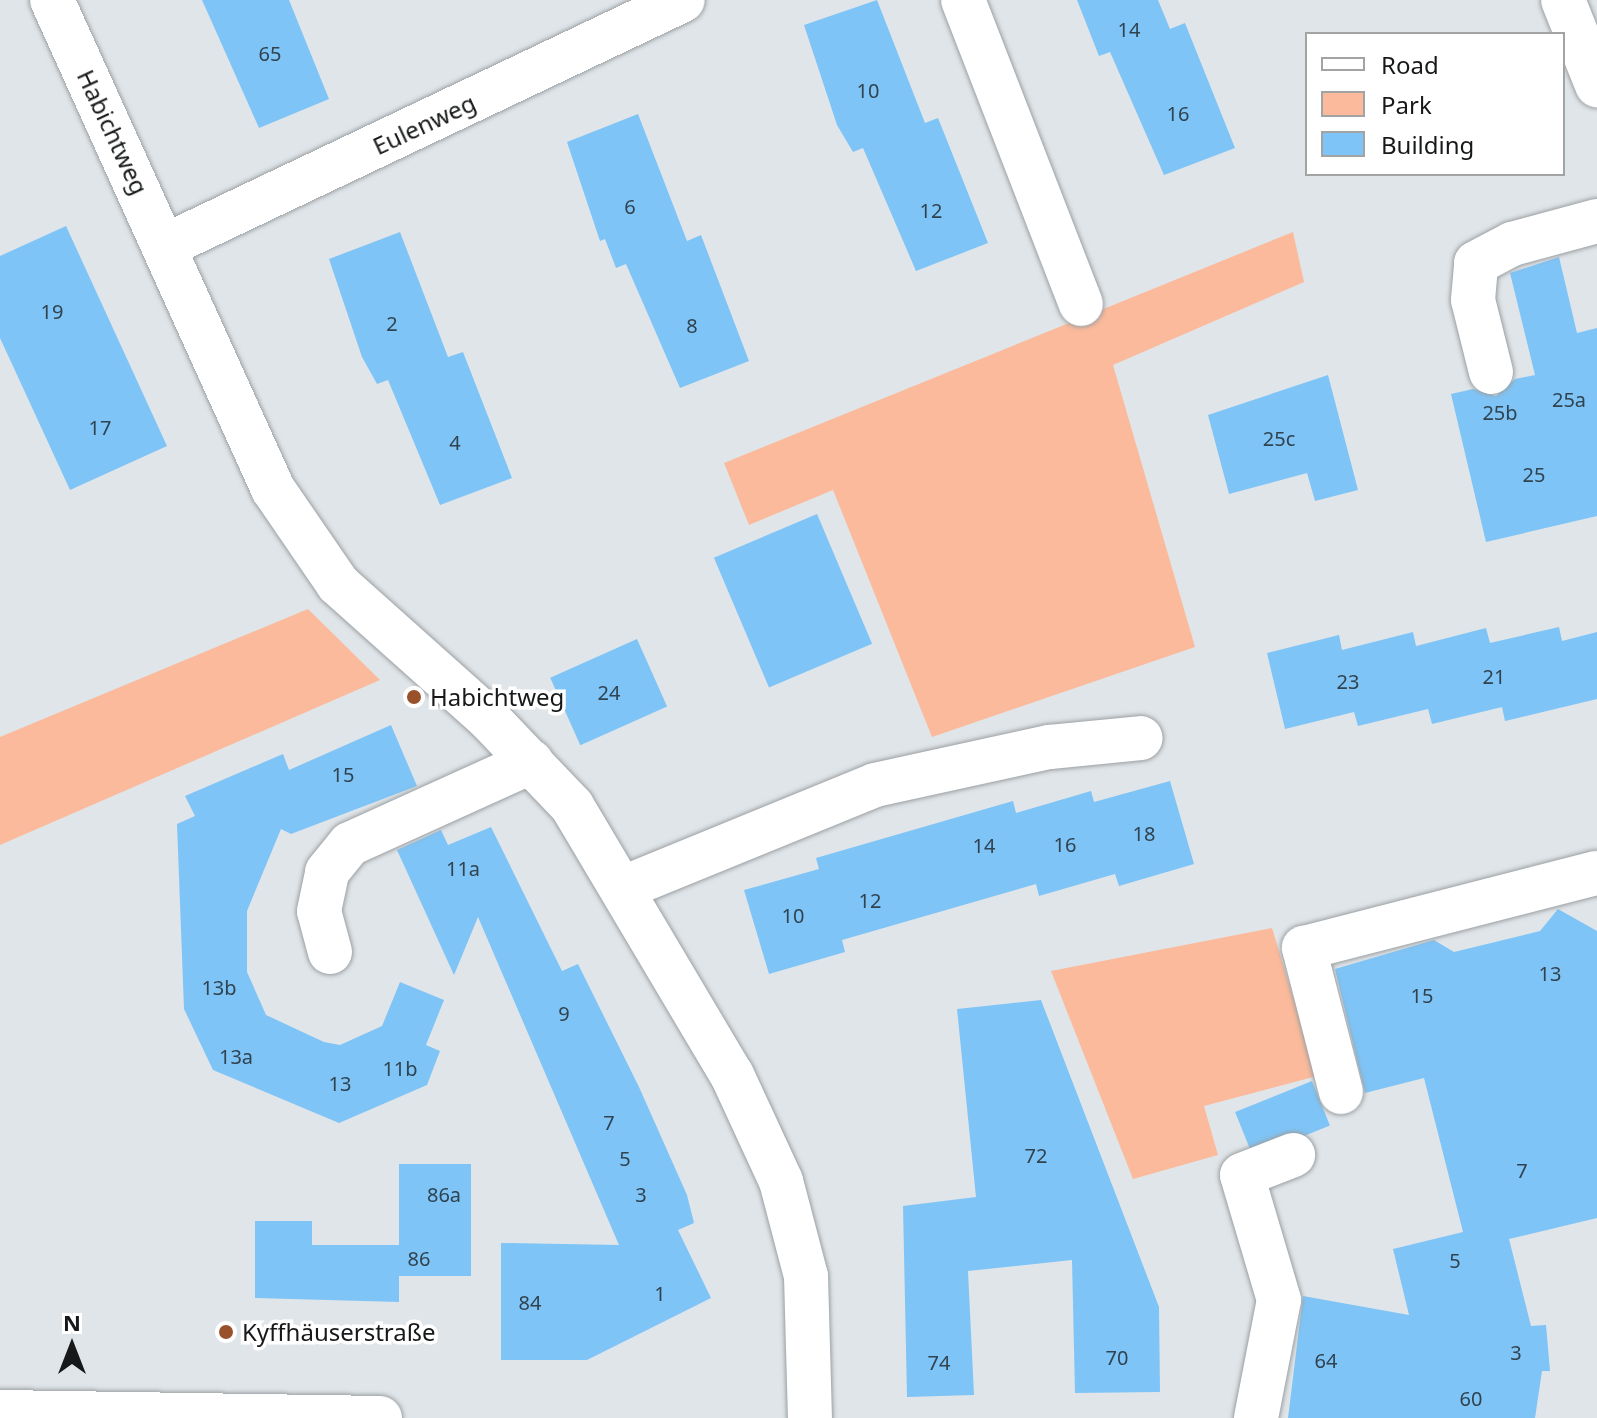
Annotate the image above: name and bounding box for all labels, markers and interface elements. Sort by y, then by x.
house number: 14 [1118,17,1140,41]
legend [1305,32,1565,176]
house number: 65 [259,41,281,65]
text: Road [1381,48,1439,81]
street label: Habichtweg [72,65,154,199]
house number: 10 [857,78,879,102]
street label: Eulenweg [368,88,480,160]
text: Park [1381,88,1432,121]
house number: 16 [1167,101,1189,125]
text: Building [1381,128,1474,161]
house number: 6 [624,194,636,218]
house number: 12 [920,198,942,222]
house number: 19 [41,299,63,323]
house number: 2 [386,311,398,335]
house number: 8 [686,313,698,337]
house number: 25a [1552,387,1586,411]
house number: 25b [1482,400,1518,424]
house number: 17 [89,415,111,439]
house number: 25c [1263,426,1295,450]
house number: 4 [449,430,461,454]
house number: 25 [1523,462,1545,486]
house number: 21 [1483,664,1505,688]
house number: 23 [1337,669,1359,693]
house number: 24 [598,680,620,704]
place label: Habichtweg [430,683,564,711]
marker: Habichtweg [405,688,423,706]
house number: 15 [332,762,354,786]
house number: 18 [1133,821,1155,845]
house number: 16 [1054,832,1076,856]
house number: 14 [973,833,995,857]
house number: 11a [446,856,480,880]
house number: 12 [859,888,881,912]
house number: 10 [782,903,804,927]
house number: 13 [1539,961,1561,985]
house number: 13b [201,975,237,999]
house number: 15 [1411,983,1433,1007]
house number: 9 [558,1001,570,1025]
house number: 13a [219,1044,253,1068]
house number: 11b [382,1056,418,1080]
house number: 13 [329,1071,351,1095]
house number: 7 [603,1110,615,1134]
house number: 72 [1025,1143,1047,1167]
house number: 5 [619,1146,631,1170]
house number: 7 [1516,1158,1528,1182]
house number: 86a [427,1182,461,1206]
house number: 3 [635,1182,647,1206]
house number: 86 [408,1246,430,1270]
house number: 5 [1449,1248,1461,1272]
house number: 1 [654,1281,666,1305]
house number: 84 [519,1290,541,1314]
north arrow [32,1306,112,1386]
text: N [63,1307,81,1337]
place label: Kyffhäuserstraße [242,1318,435,1346]
marker: Kyffhäuserstraße [217,1323,235,1341]
house number: 3 [1510,1340,1522,1364]
house number: 70 [1106,1345,1128,1369]
house number: 64 [1315,1348,1337,1372]
house number: 74 [928,1350,950,1374]
house number: 60 [1460,1386,1482,1410]

